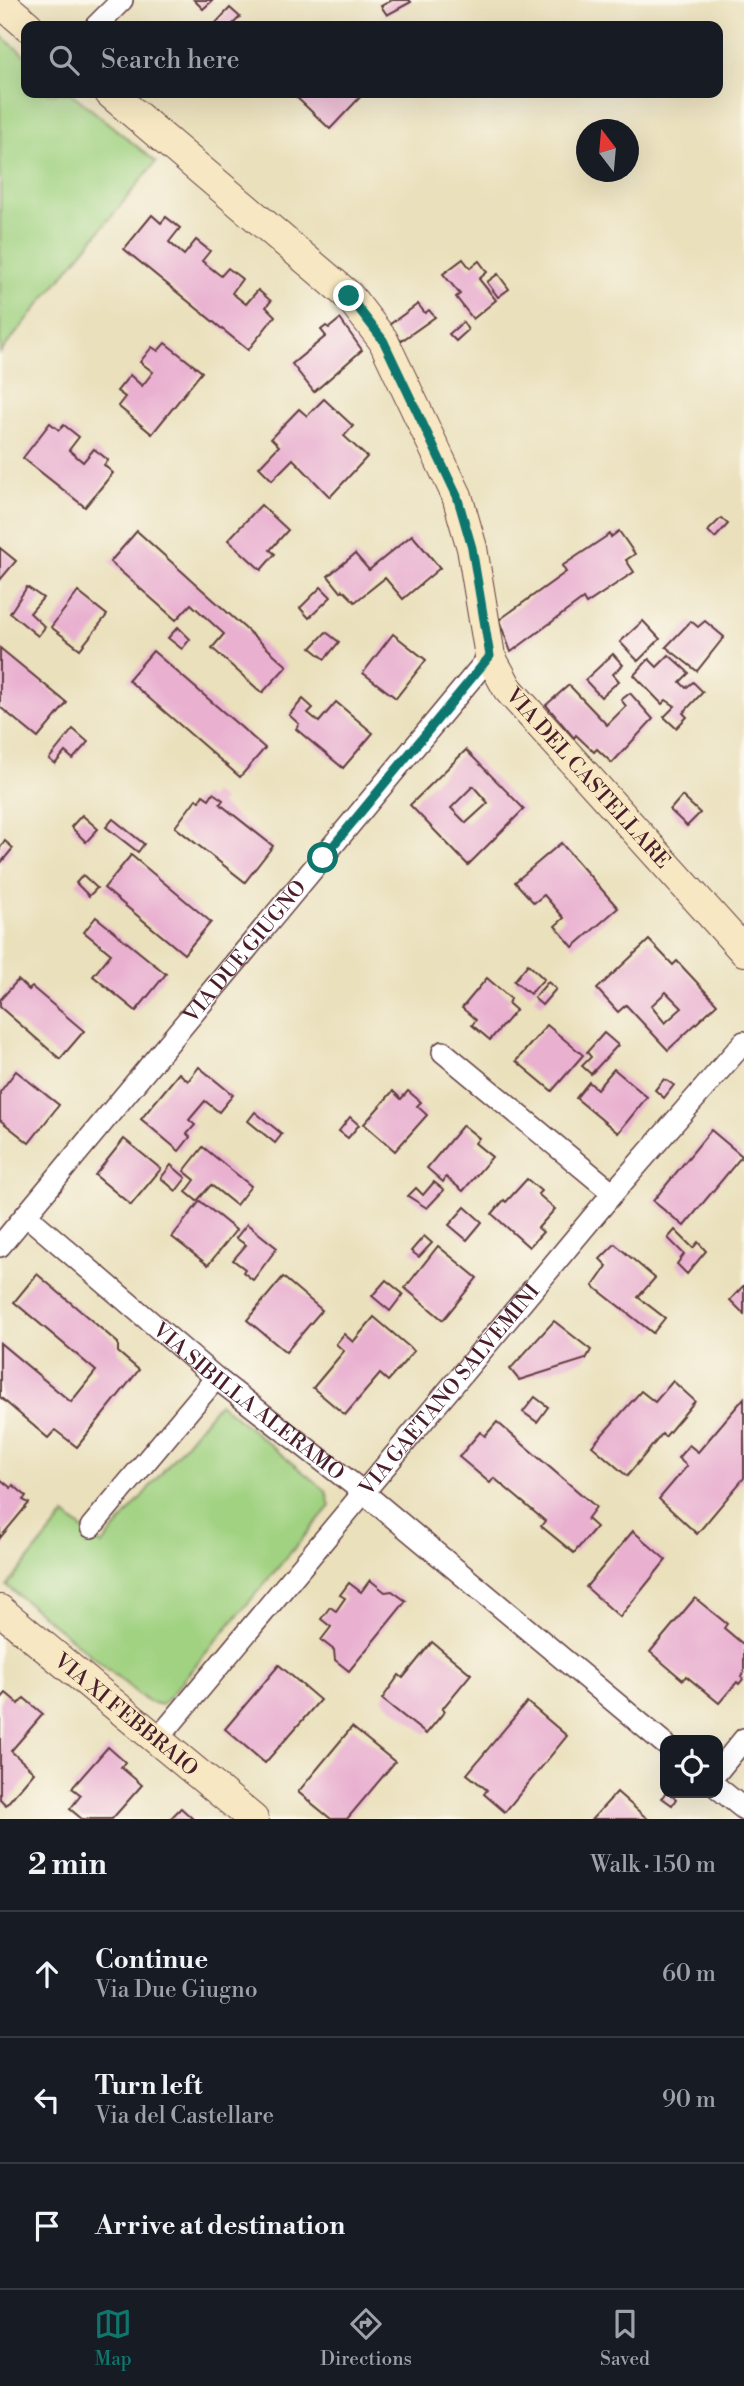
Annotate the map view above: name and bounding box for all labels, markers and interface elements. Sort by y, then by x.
search box [21,21,723,98]
icon: search [45,41,83,79]
text: Search here [101,44,240,76]
north arrow [576,119,639,182]
route end [333,280,364,311]
street label: VIA DEL CASTELLARE [499,683,675,874]
route start [307,842,338,873]
street label: VIA DUE GIUGNO [178,875,312,1030]
street label: VIA GAETANO SALVEMINI [354,1279,546,1502]
street label: VIA SIBILLA ALERAMO [146,1317,349,1487]
street label: VIA XI FEBBRAIO [48,1648,203,1782]
map controls [660,1735,723,1798]
button: locate [660,1735,723,1798]
text: 2 min [28,1846,107,1884]
text: Walk · 150 m [590,1851,716,1879]
text: Continue [95,1944,208,1976]
icon: ahead [28,1955,66,1993]
text: 60 m [662,1960,716,1988]
text: Via Due Giugno [95,1976,258,2004]
text: Turn left [95,2070,203,2102]
icon: left [28,2081,66,2119]
text: 90 m [662,2086,716,2114]
text: Via del Castellare [95,2102,274,2130]
icon: arrive [28,2207,66,2245]
text: Arrive at destination [95,2210,345,2242]
tab: Map [94,2305,132,2371]
tab: Directions [320,2305,412,2371]
tab: Saved [600,2305,650,2371]

